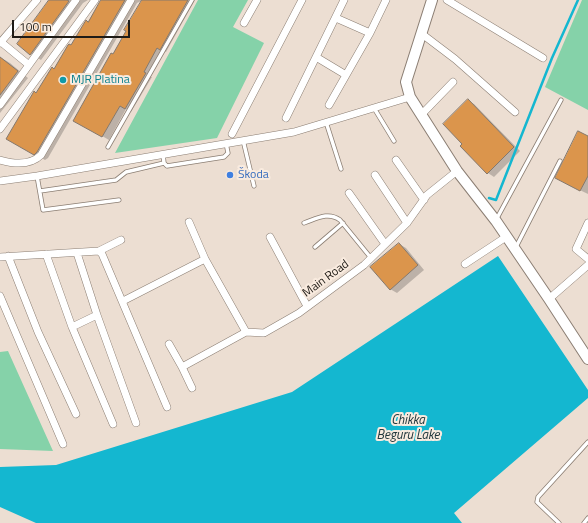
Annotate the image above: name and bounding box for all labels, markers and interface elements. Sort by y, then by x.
scale bar [14,12,132,38]
text: 100 m [19,17,52,36]
place label: MJR Platina [71,73,130,87]
marker: MJR Platina [58,75,68,85]
place label: Škoda [238,168,269,182]
marker: Škoda [225,170,235,180]
street label: Main Road [300,257,352,301]
water label: Chikka Beguru Lake [376,413,440,444]

